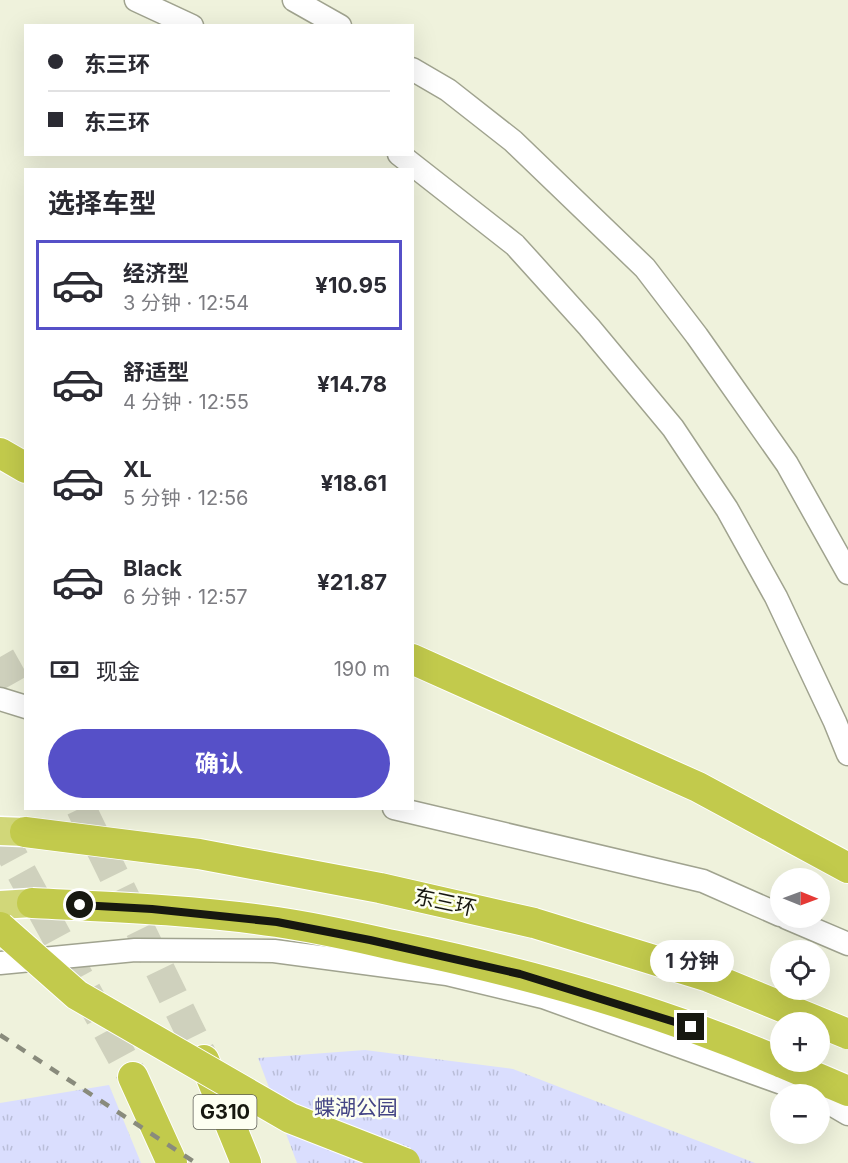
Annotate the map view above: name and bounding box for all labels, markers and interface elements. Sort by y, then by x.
text: 东三环 [84,51,150,77]
text: 东三环 [84,109,150,135]
text: 选择车型 [48,187,156,220]
icon: car [51,258,105,312]
text: 经济型 [123,260,189,286]
text: ¥10.95 [315,272,387,298]
text: 3 分钟 · 12:54 [123,291,249,315]
icon: car [51,357,105,411]
text: 舒适型 [123,359,189,385]
text: ¥14.78 [317,371,387,397]
text: 4 分钟 · 12:55 [123,390,249,414]
icon: car [51,456,105,510]
text: XL [123,456,152,482]
text: ¥18.61 [321,470,387,496]
text: 5 分钟 · 12:56 [123,486,248,510]
icon: car [51,555,105,609]
text: Black [123,555,182,581]
text: ¥21.87 [317,569,387,595]
text: 6 分钟 · 12:57 [123,585,248,609]
icon: cash [48,653,81,686]
text: 190 m [334,657,390,681]
text: 现金 [96,658,140,684]
button: 确认 [48,729,390,798]
north arrow [770,868,830,928]
map controls [770,868,830,1144]
street label: 东三环 [412,883,478,921]
route start [66,891,93,918]
callout: 1 分钟 [649,940,733,982]
button: locate [770,940,830,1000]
text: 1 分钟 [665,949,719,973]
button: + [770,1012,830,1072]
route end [677,1013,704,1040]
button: − [770,1084,830,1144]
road number: G310 [194,1095,256,1129]
park label: 蝶湖公园 [314,1095,398,1120]

